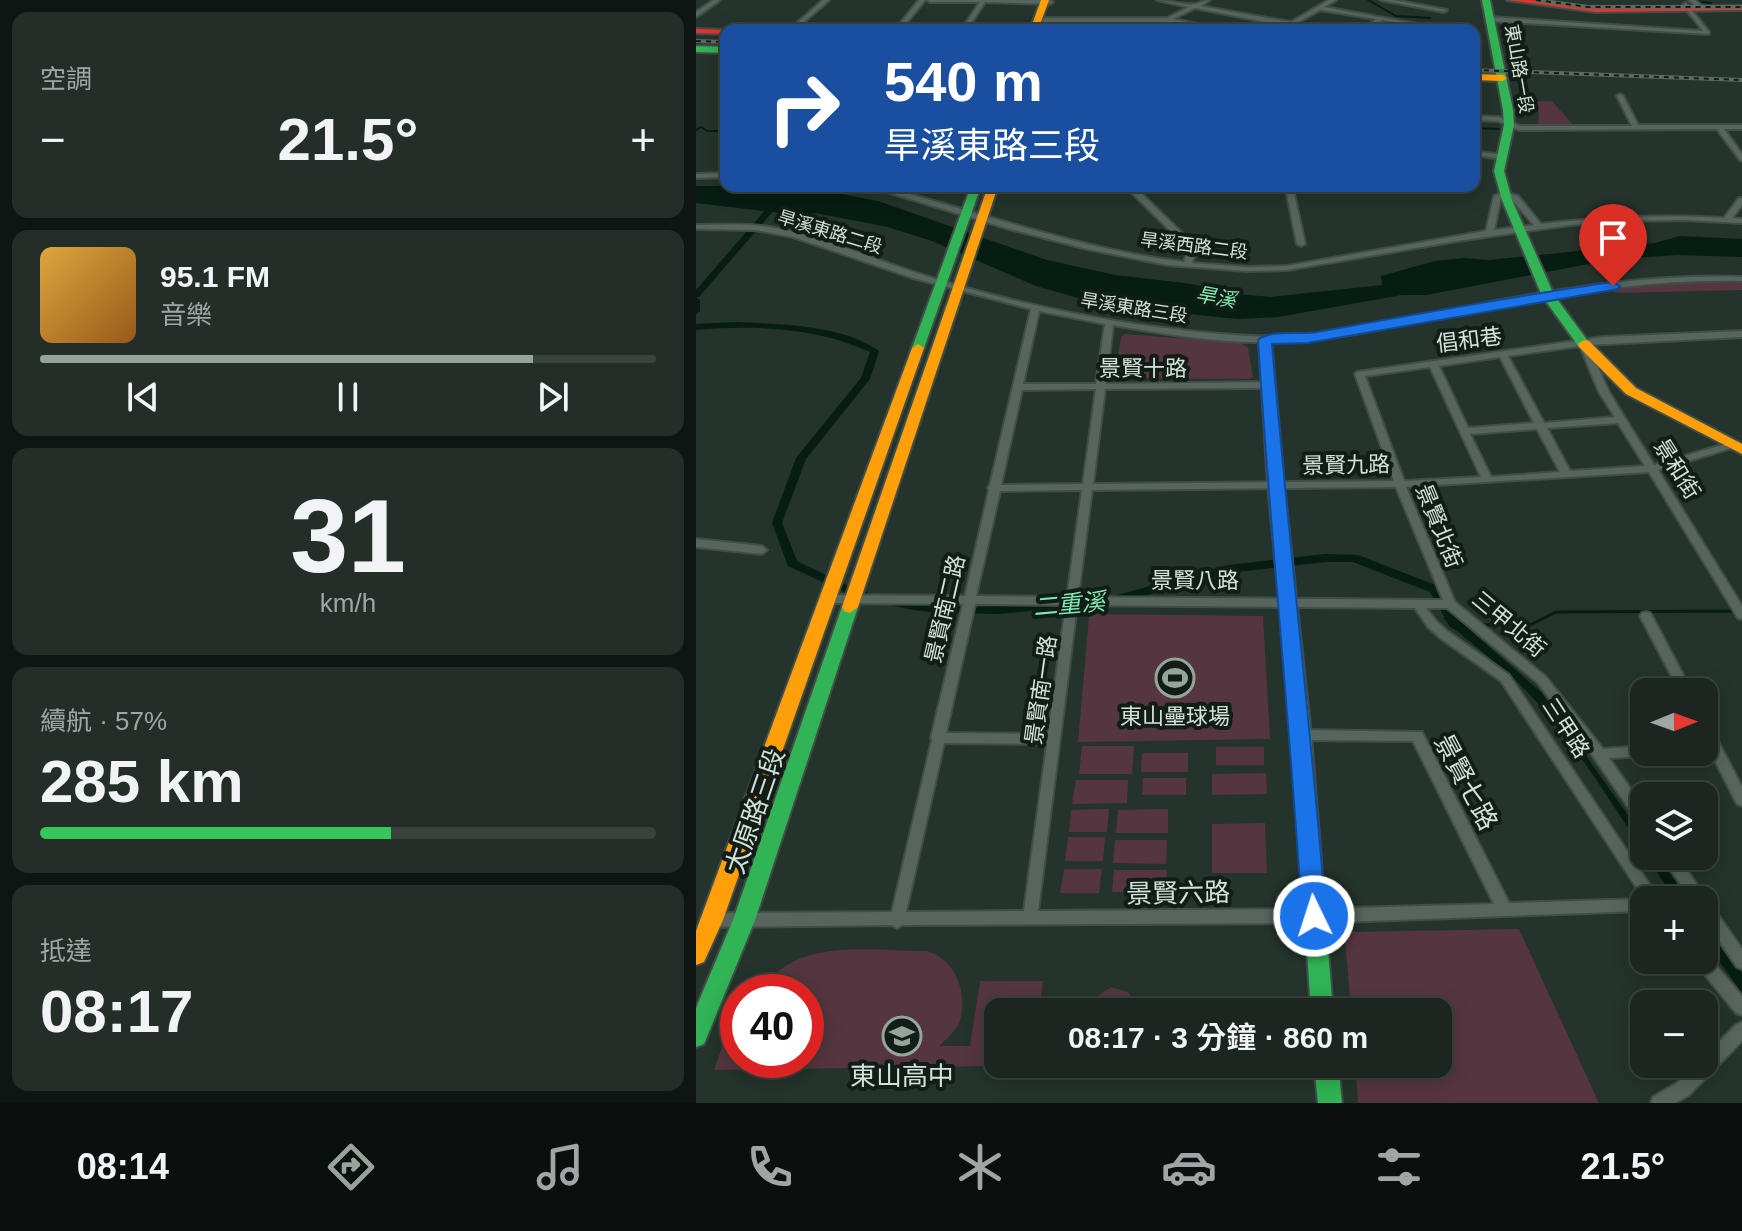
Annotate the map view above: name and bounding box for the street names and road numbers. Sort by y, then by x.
street label: 東山路一段 [1501,23,1537,115]
street label: 旱溪東路二段 [775,207,885,257]
street label: 旱溪西路二段 [1139,229,1249,263]
street label: 旱溪東路三段 [1079,290,1189,326]
street label: 倡和巷 [1435,324,1503,356]
street label: 景賢十路 [1099,356,1187,381]
street label: 景和街 [1649,434,1705,504]
street label: 景賢九路 [1302,452,1390,478]
street label: 景賢北街 [1411,481,1467,571]
street label: 景賢南二路 [920,553,970,665]
street label: 景賢八路 [1151,568,1239,593]
street label: 三甲北街 [1467,586,1551,662]
street label: 景賢南一路 [1021,634,1061,746]
street label: 三甲路 [1538,694,1594,762]
street label: 景賢七路 [1428,729,1504,835]
street label: 太原路三段 [720,745,790,877]
street label: 景賢六路 [1126,877,1230,909]

